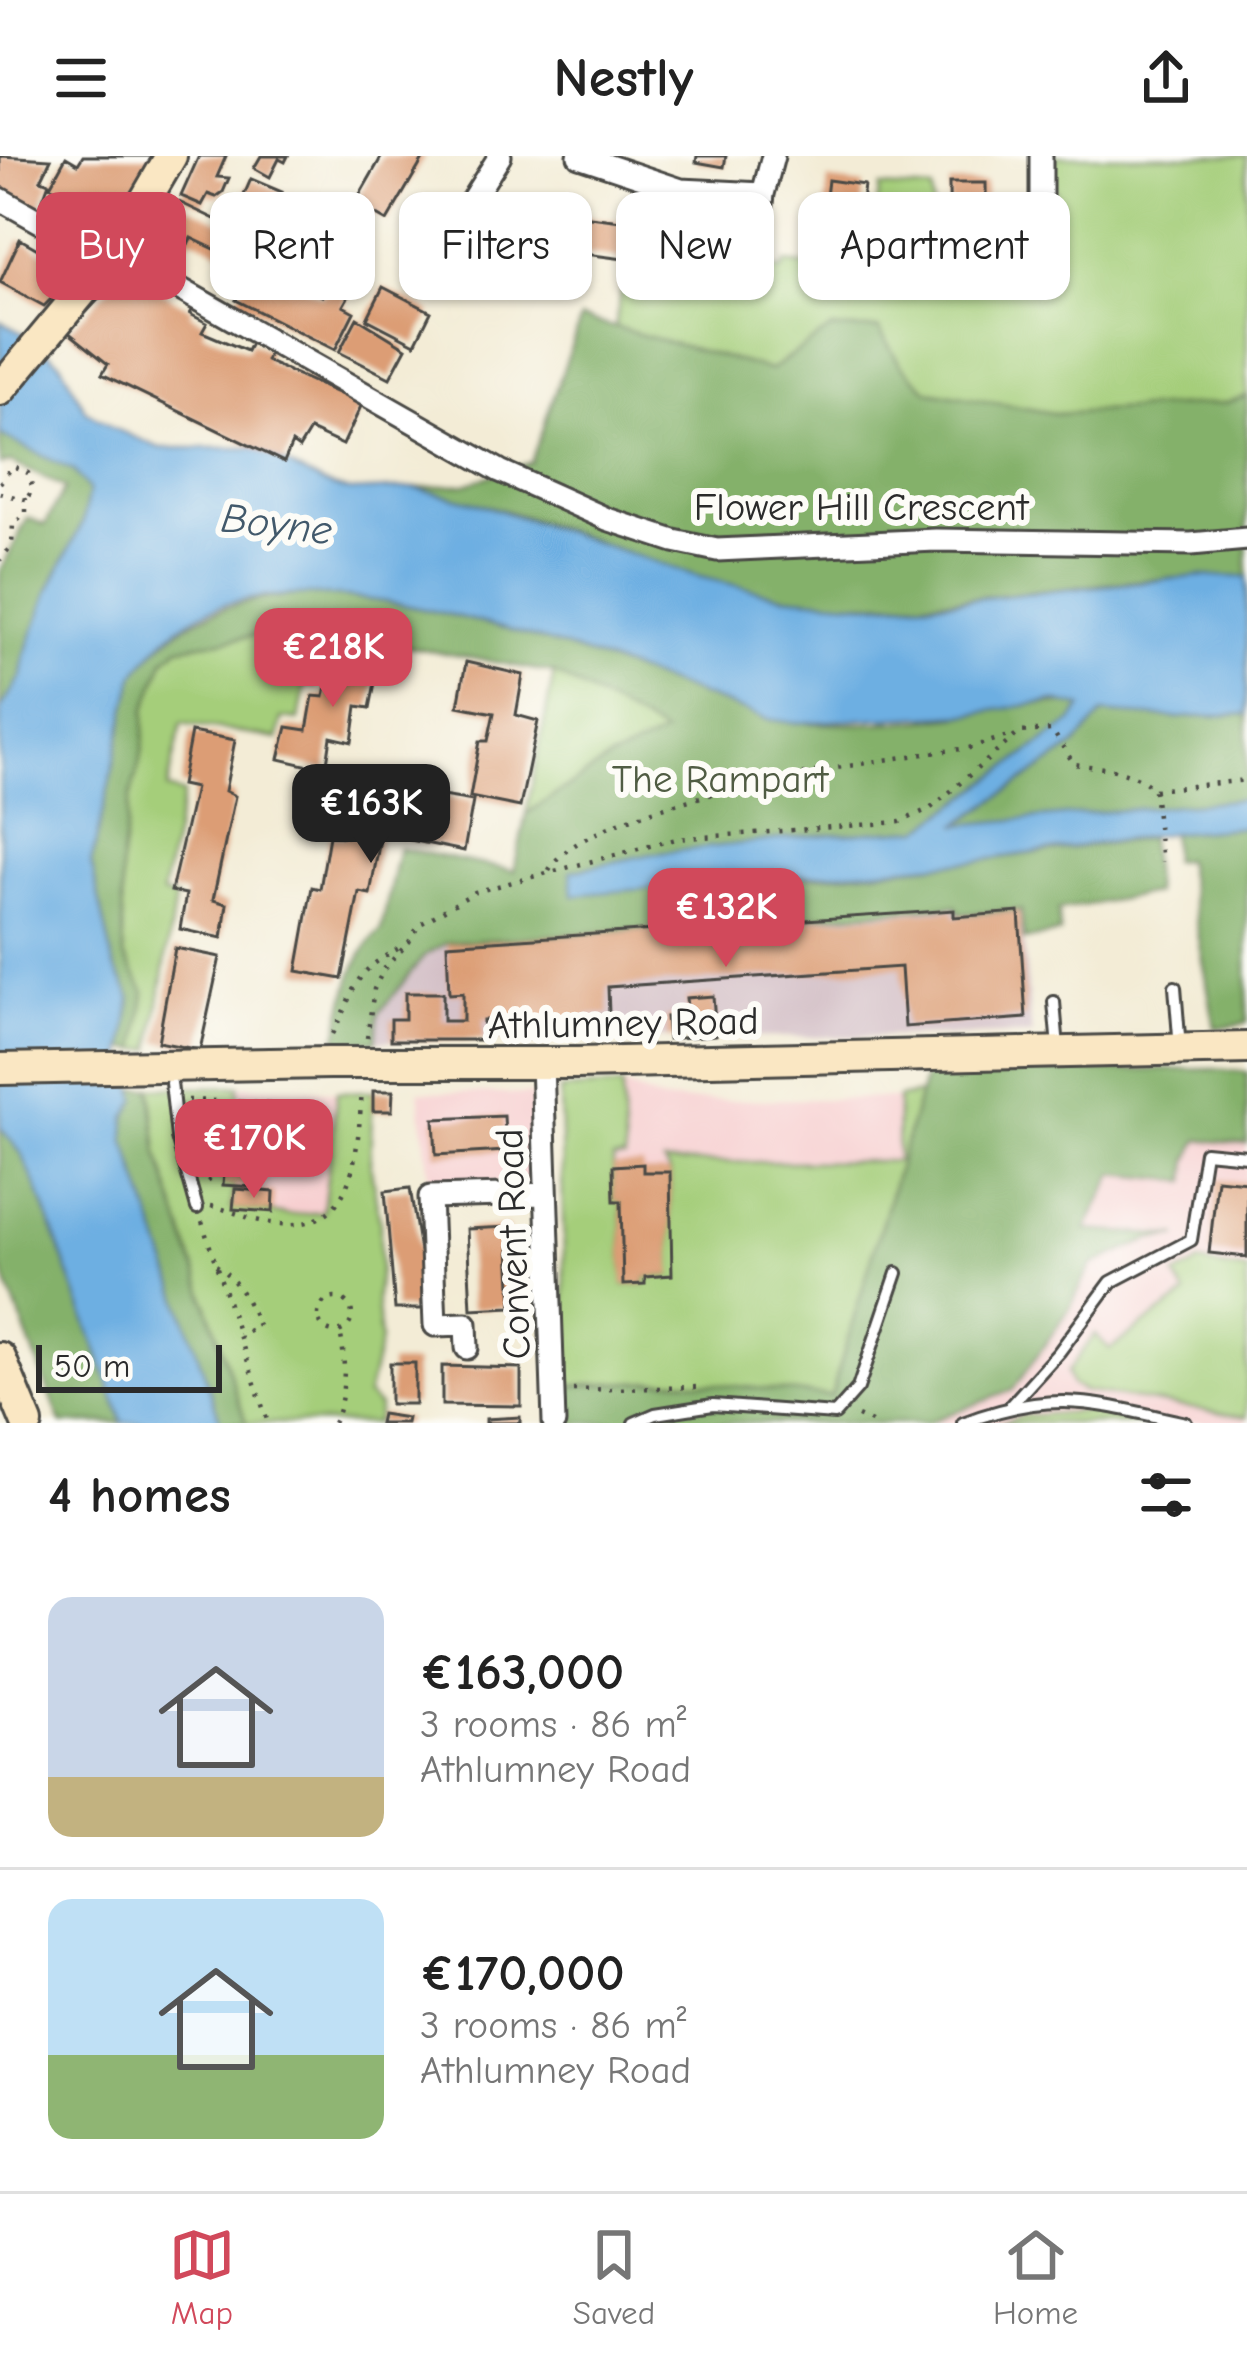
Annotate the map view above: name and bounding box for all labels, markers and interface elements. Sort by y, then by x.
icon: menu [48,45,114,111]
icon: share [1133,45,1199,111]
text: Nestly [554,47,693,110]
chip: Buy [36,192,186,300]
chip: Rent [210,192,375,300]
chip: Filters [399,192,592,300]
chip: New [616,192,774,300]
chip: Apartment [798,192,1070,300]
street label: Flower Hill Crescent [694,485,1030,530]
water label: Boyne [219,493,335,556]
pin: €218K [249,608,417,710]
text: €218K [281,624,385,669]
park label: The Rampart [612,757,830,802]
pin: €163K [287,764,455,866]
text: €163K [319,780,423,825]
pin: €132K [642,868,810,970]
text: €132K [675,884,777,929]
street label: Athlumney Road [487,999,759,1048]
pin: €170K [170,1099,338,1201]
text: €170K [202,1115,306,1160]
street label: Convent Road [487,1128,540,1360]
scale bar [36,1339,222,1392]
text: 50 m [54,1347,130,1385]
icon: filters [1133,1462,1199,1528]
text: 4 homes [48,1466,231,1525]
text: €163,000 [420,1643,624,1702]
icon: home [144,1645,288,1789]
text: 3 rooms · 86 m² [420,1702,686,1747]
text: Athlumney Road [420,1747,691,1792]
text: €170,000 [420,1944,625,2003]
icon: home [144,1947,288,2091]
text: 3 rooms · 86 m² [420,2003,686,2048]
text: Athlumney Road [420,2048,691,2093]
tab: Map [169,2222,235,2332]
tab: Saved [573,2222,655,2332]
tab: Home [993,2222,1078,2332]

